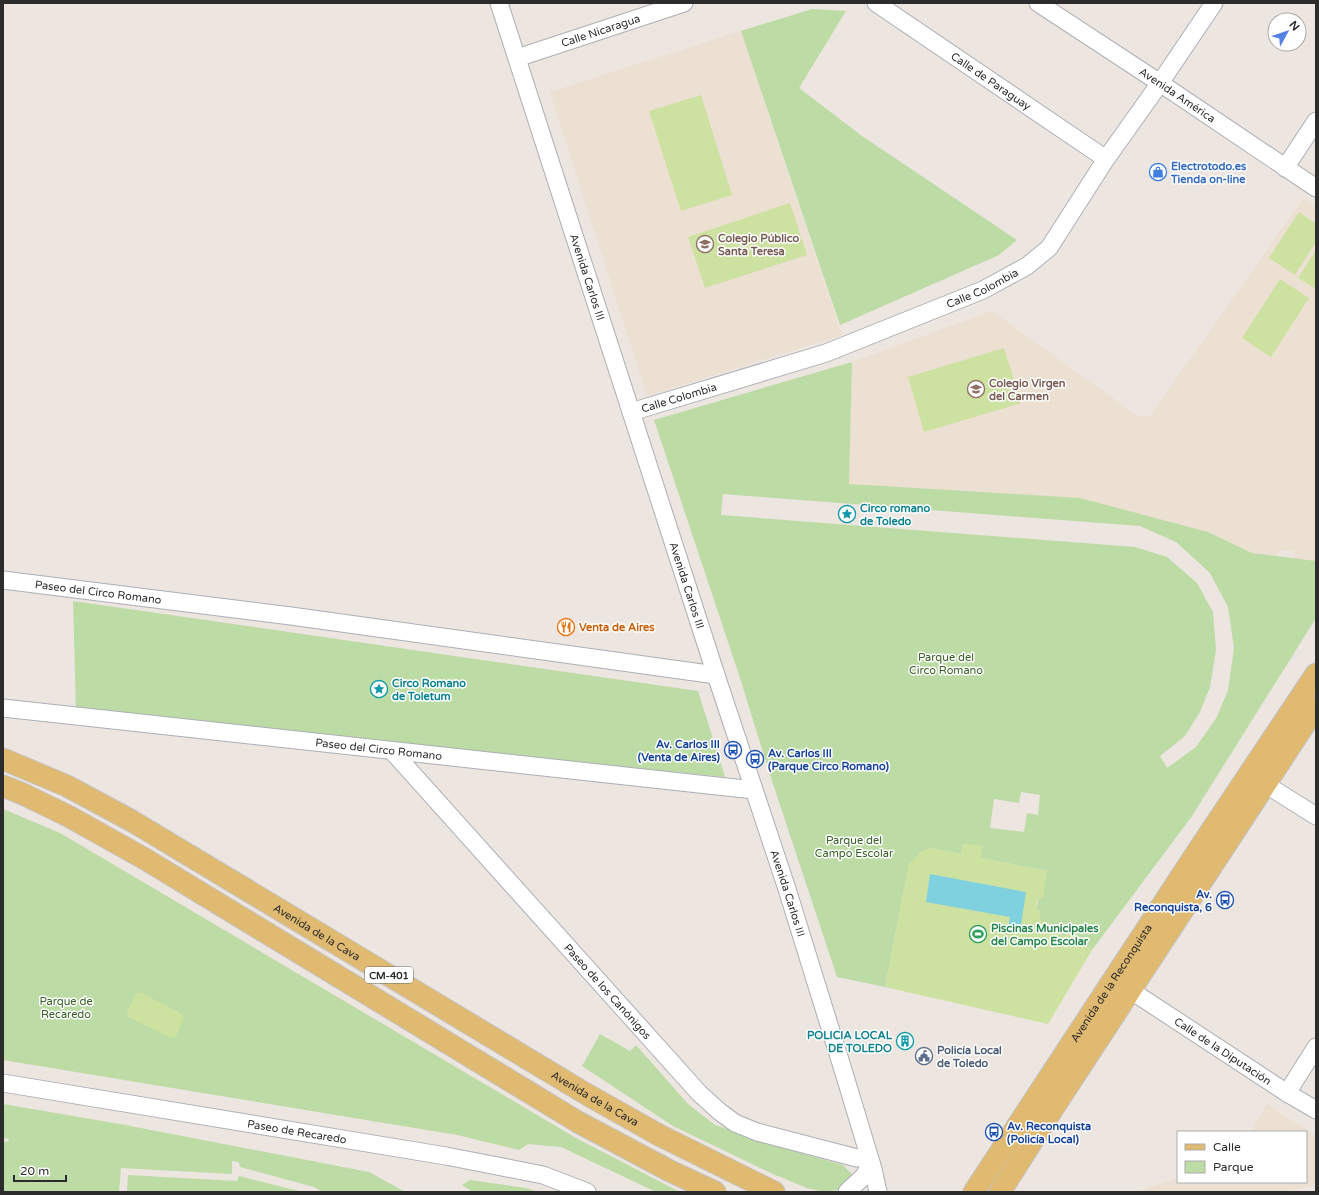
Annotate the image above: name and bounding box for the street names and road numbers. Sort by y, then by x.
street label: Calle Nicaragua [560,12,642,50]
street label: Calle de Paraguay [948,50,1033,113]
street label: Avenida América [1137,65,1218,125]
street label: Avenida Carlos III [567,232,607,322]
street label: Calle Colombia [945,266,1021,311]
street label: Calle Colombia [640,380,718,416]
street label: Avenida Carlos III [667,541,707,631]
street label: Paseo del Circo Romano [34,578,162,607]
street label: Paseo del Circo Romano [315,736,443,763]
street label: Avenida Carlos III [768,848,807,938]
street label: Avenida de la Cava [271,902,362,964]
street label: Avenida de la Reconquista [1068,922,1155,1045]
street label: Paseo de los Canónigos [561,941,654,1042]
road number: CM-401 [365,967,413,983]
street label: Calle de la Diputación [1172,1015,1273,1088]
street label: Avenida de la Cava [549,1068,641,1129]
street label: Paseo de Recaredo [246,1117,348,1147]

